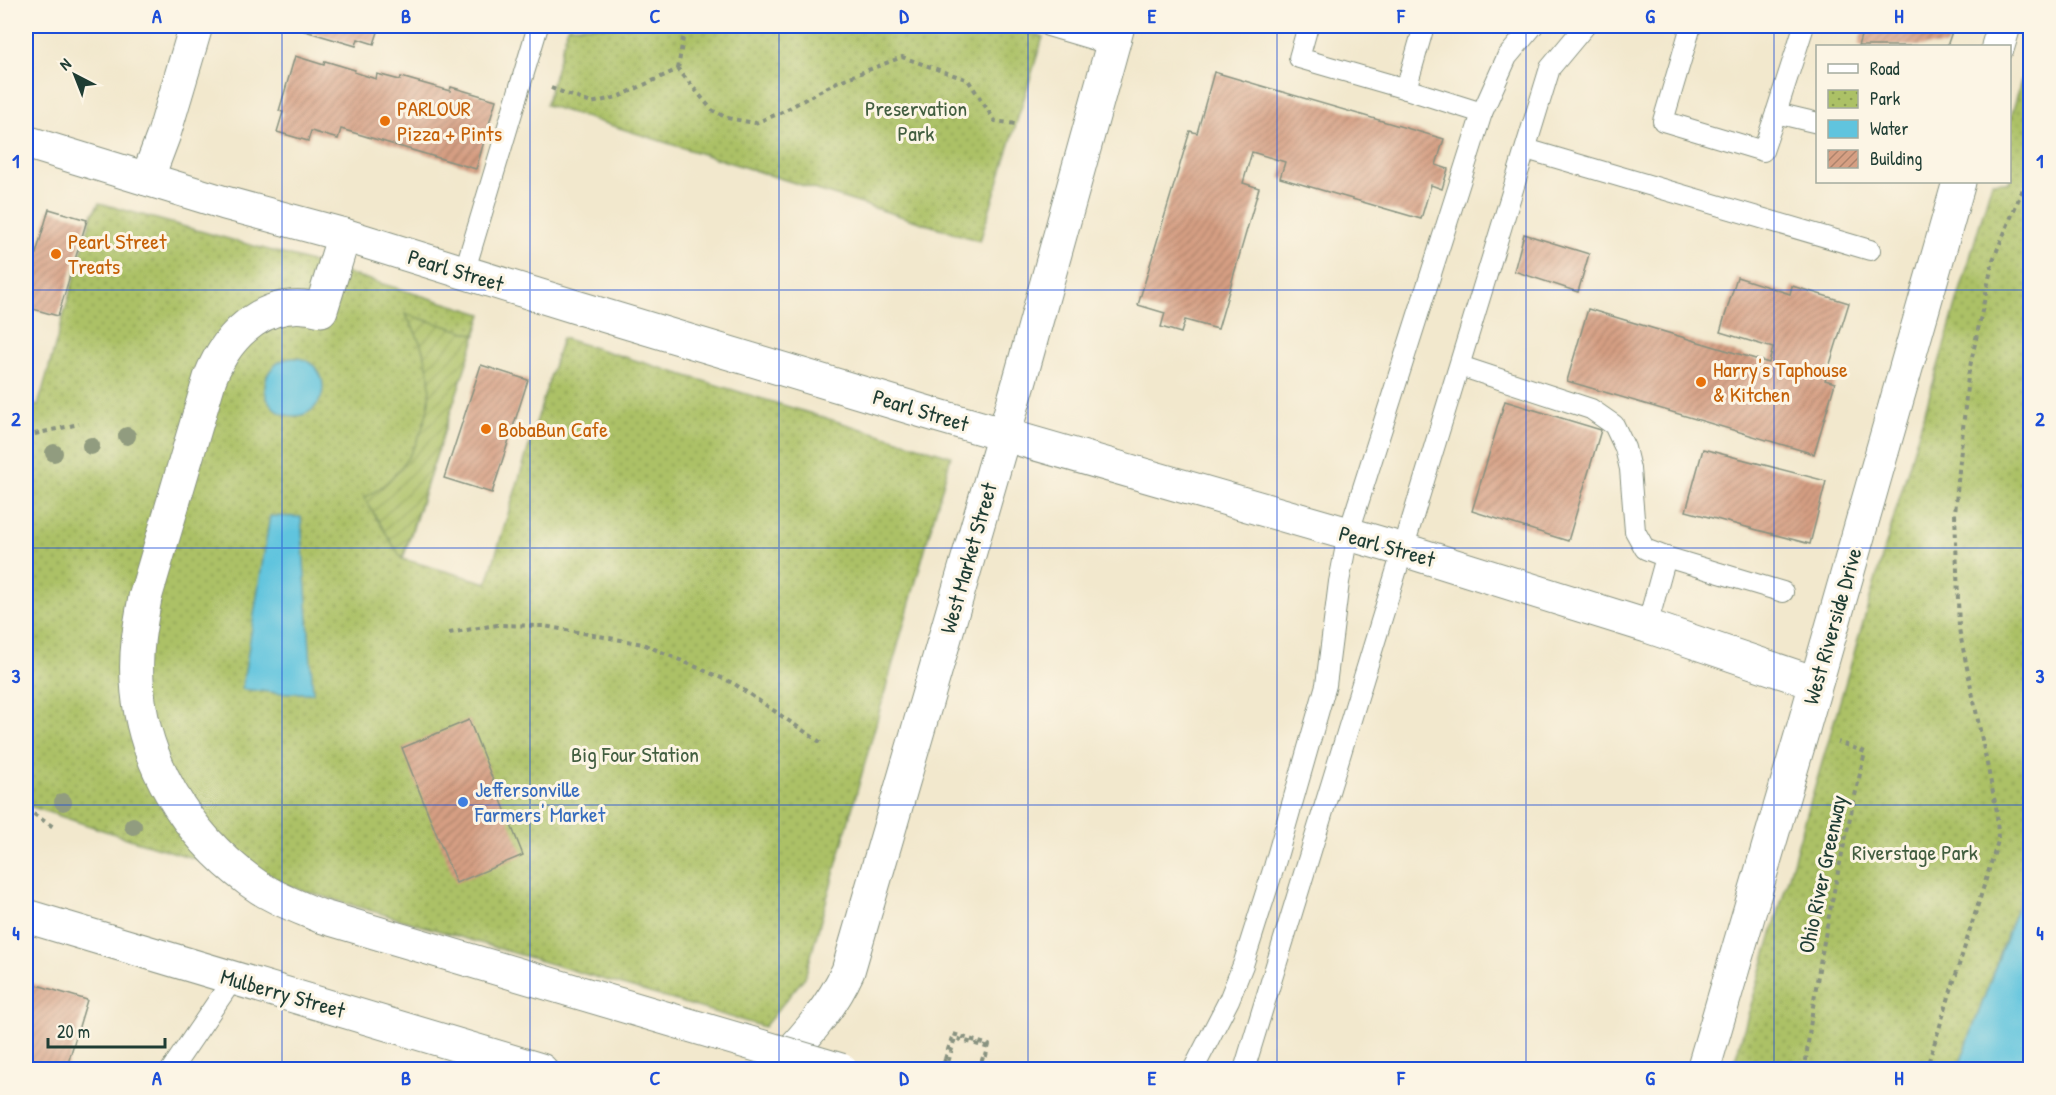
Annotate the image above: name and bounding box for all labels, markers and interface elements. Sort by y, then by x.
text: A [152,2,162,29]
text: B [401,2,411,29]
text: C [650,2,661,29]
text: D [899,2,909,29]
text: E [1148,2,1157,29]
text: F [1396,2,1406,29]
text: G [1645,2,1655,29]
text: H [1894,2,1904,29]
north arrow [45,45,105,105]
legend [1816,45,2011,183]
text: N [54,53,76,75]
text: Road [1870,56,1900,81]
text: Park [1870,86,1901,111]
place label: PARLOUR Pizza + Pints [397,93,502,148]
park label: Preservation Park [865,93,967,148]
marker: PARLOUR Pizza + Pints [378,114,392,128]
text: Water [1870,116,1908,141]
text: Building [1870,146,1922,171]
text: 1 [12,147,20,174]
text: 1 [2036,147,2044,174]
place label: Pearl Street Treats [68,226,167,281]
street label: Pearl Street [404,241,508,299]
marker: Pearl Street Treats [49,247,63,261]
place label: Harry's Taphouse & Kitchen [1713,354,1848,409]
marker: Harry's Taphouse & Kitchen [1694,375,1708,389]
street label: Pearl Street [869,381,973,439]
text: 2 [11,405,21,432]
text: 2 [2035,405,2045,432]
place label: BobaBun Cafe [498,414,608,444]
marker: BobaBun Cafe [479,422,493,436]
street label: West Market Street [932,479,1004,637]
street label: Pearl Street [1335,518,1439,574]
street label: West Riverside Drive [1795,544,1869,708]
text: 3 [12,662,21,689]
text: 3 [2036,662,2045,689]
park label: Big Four Station [571,739,699,769]
place label: Jeffersonville Farmers' Market [474,774,606,829]
street label: Ohio River Greenway [1791,792,1853,956]
marker: Jeffersonville Farmers' Market [456,795,470,809]
park label: Riverstage Park [1852,837,1978,867]
text: 4 [12,919,20,946]
text: 4 [2036,919,2044,946]
street label: Mulberry Street [217,961,349,1025]
scale bar [48,1011,165,1049]
text: 20 m [57,1019,90,1044]
text: A [152,1064,162,1091]
text: B [401,1064,411,1091]
text: C [650,1064,661,1091]
text: D [899,1064,909,1091]
text: E [1148,1064,1157,1091]
text: F [1396,1064,1406,1091]
text: G [1645,1064,1655,1091]
text: H [1894,1064,1904,1091]

